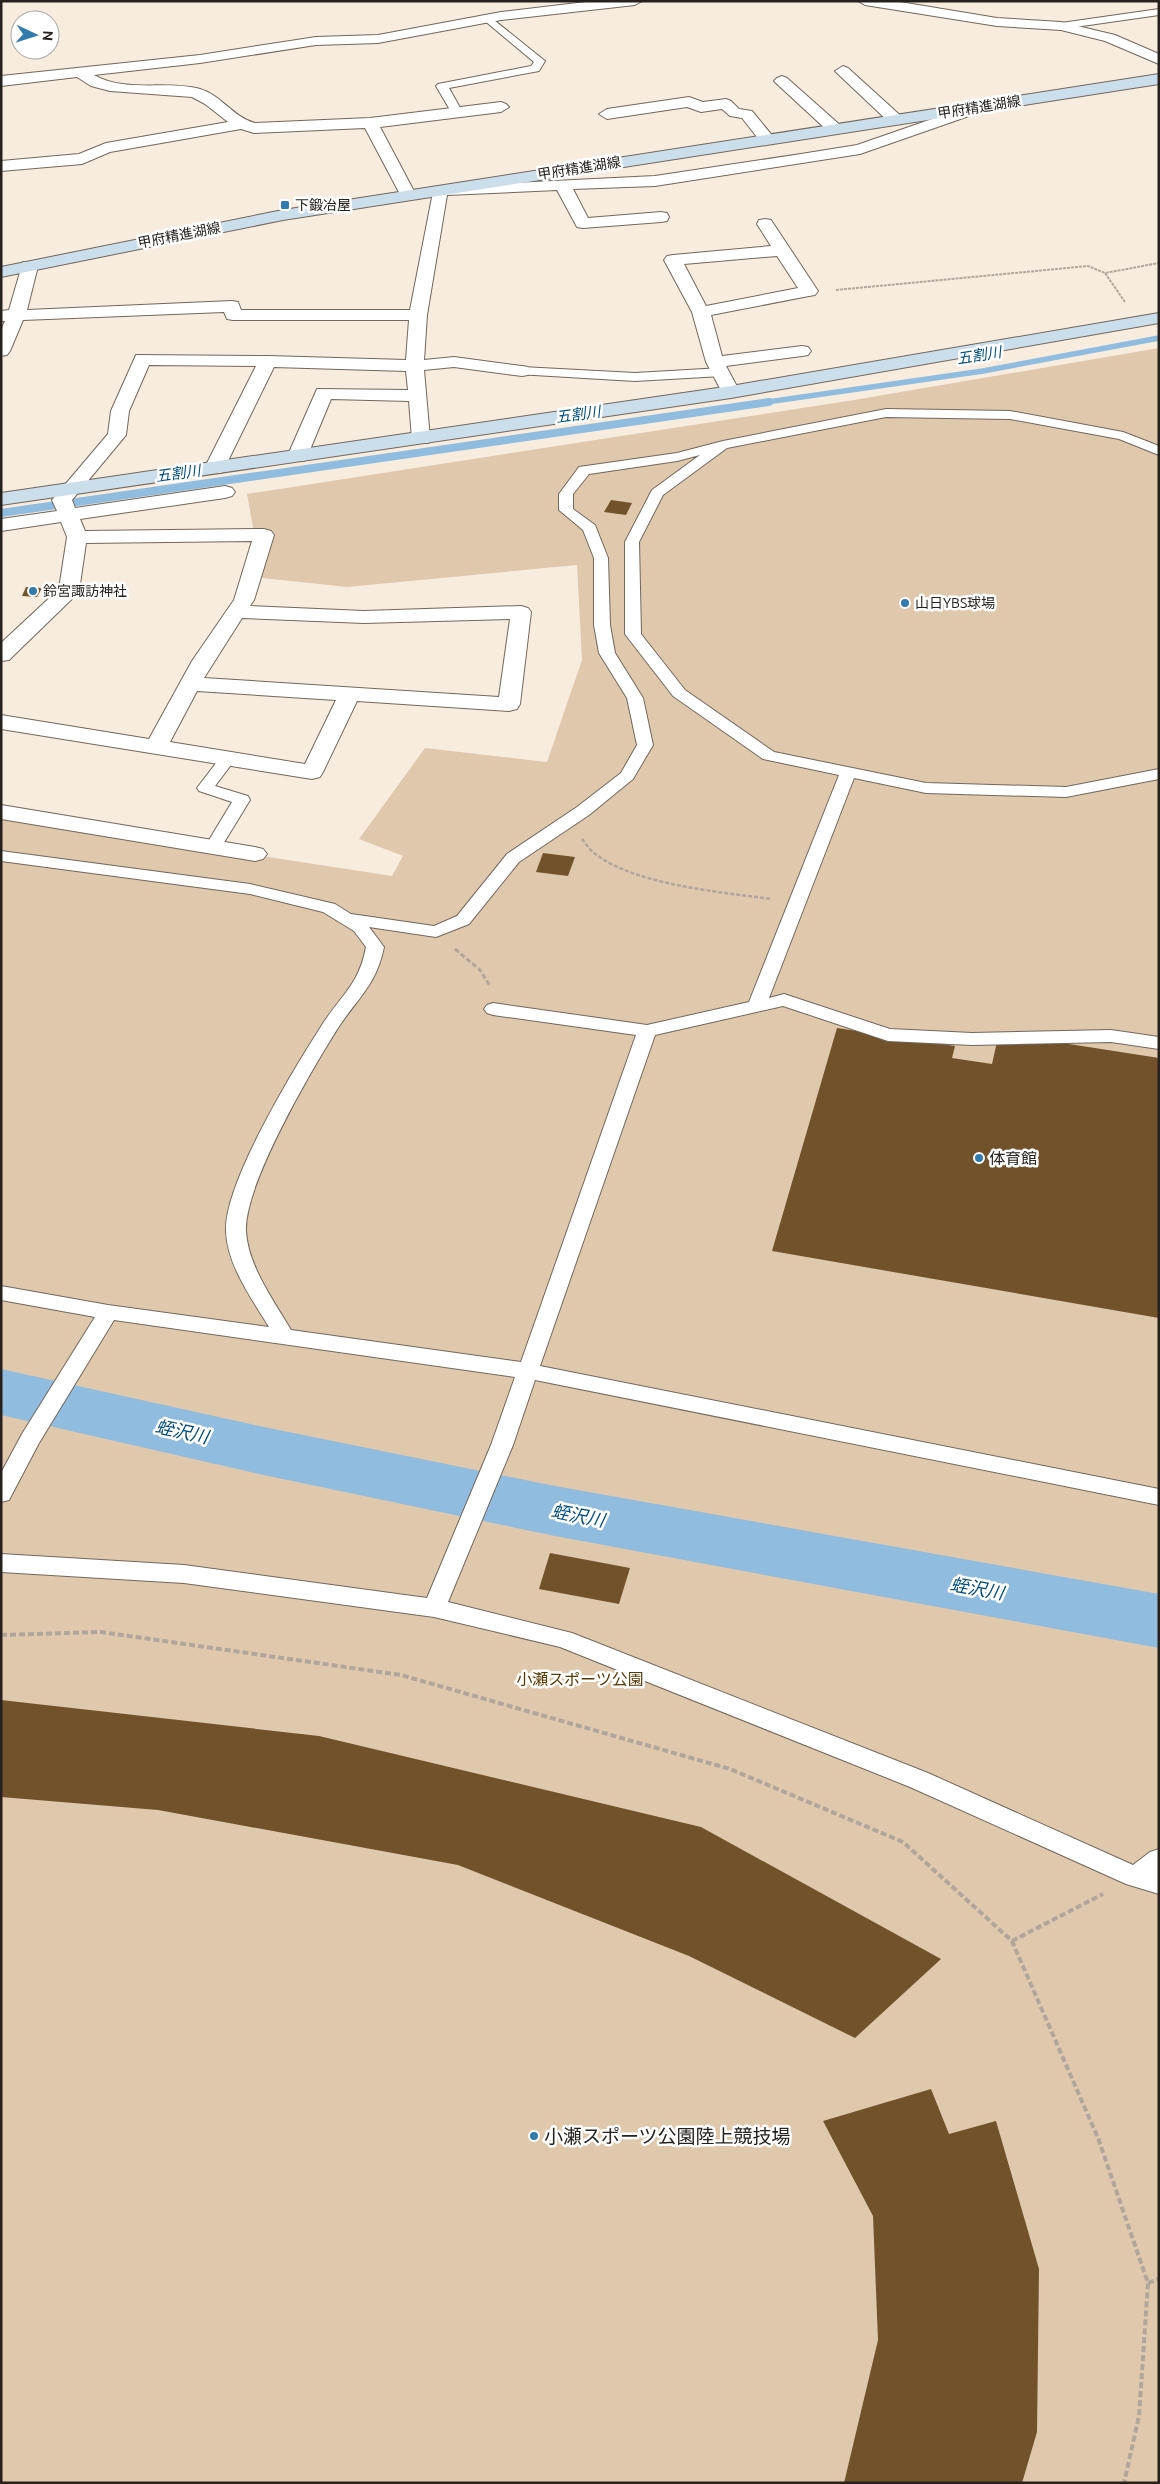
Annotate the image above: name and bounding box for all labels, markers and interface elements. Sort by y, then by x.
north arrow [10,10,60,60]
text: N [40,30,56,42]
street label: 甲府精進湖線 [936,93,1022,121]
street label: 甲府精進湖線 [536,154,622,182]
place label: 下鍛冶屋 [295,197,351,213]
marker: 下鍛冶屋 [279,199,291,211]
street label: 甲府精進湖線 [136,219,222,251]
water label: 五割川 [955,343,1005,367]
water label: 五割川 [555,402,603,426]
water label: 五割川 [155,461,203,485]
place label: 鈴宮諏訪神社 [43,583,127,599]
marker: 鈴宮諏訪神社 [27,585,39,597]
place label: 山日YBS球場 [915,595,995,611]
marker: 山日YBS球場 [899,597,911,609]
place label: 体育館 [989,1149,1037,1167]
marker: 体育館 [973,1152,985,1164]
water label: 蛭沢川 [154,1416,212,1447]
water label: 蛭沢川 [550,1500,608,1530]
water label: 蛭沢川 [949,1573,1007,1603]
park label: 小瀬スポーツ公園 [516,1670,644,1688]
place label: 小瀬スポーツ公園陸上競技場 [544,2125,791,2147]
marker: 小瀬スポーツ公園陸上競技場 [528,2130,540,2142]

